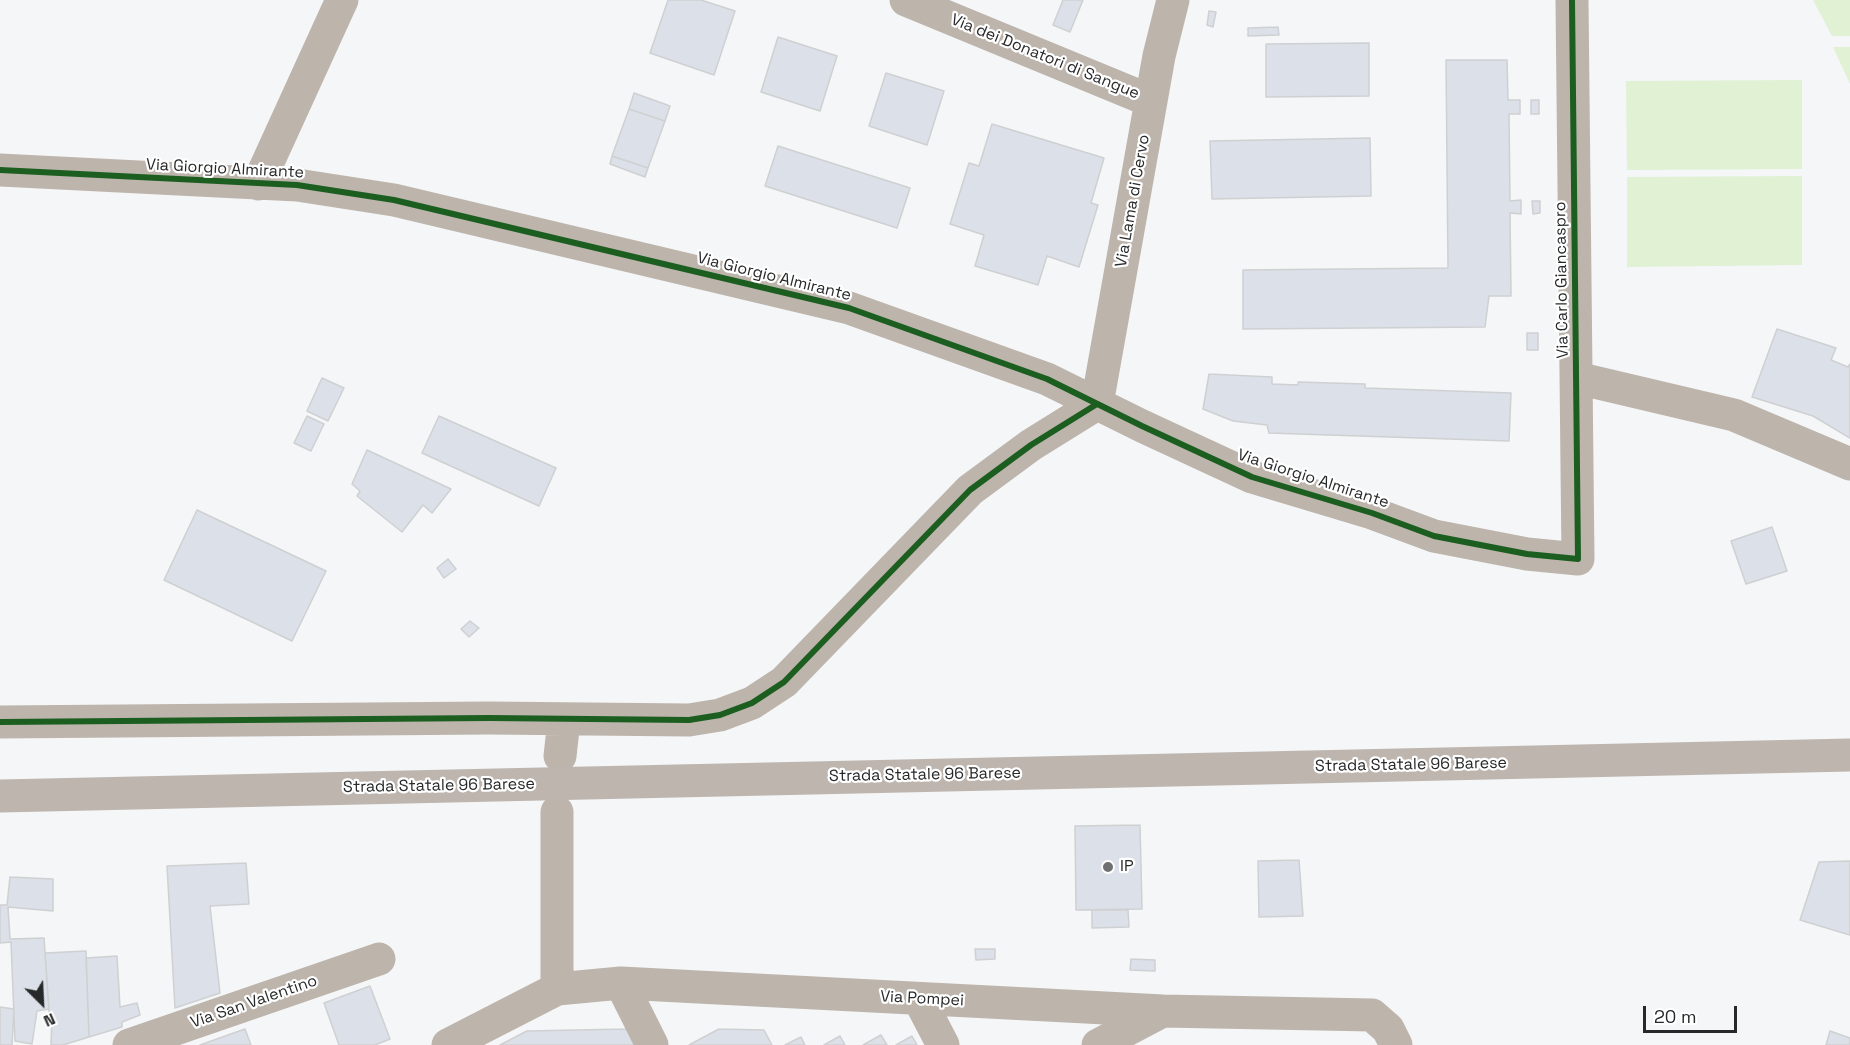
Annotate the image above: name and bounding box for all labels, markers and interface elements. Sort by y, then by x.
street label: Via dei Donatori di Sangue [948,10,1142,104]
street label: Via Lama di Cervo [1112,133,1154,269]
street label: Via Giorgio Almirante [146,155,304,183]
street label: Via Carlo Giancaspro [1551,201,1573,359]
street label: Via Giorgio Almirante [695,249,853,305]
street label: Via Giorgio Almirante [1235,445,1391,513]
street label: Strada Statale 96 Barese [1315,754,1507,776]
street label: Strada Statale 96 Barese [829,764,1021,786]
street label: Strada Statale 96 Barese [343,775,535,797]
place label: IP [1120,857,1134,877]
marker: IP [1101,860,1115,874]
street label: Via San Valentino [188,971,320,1033]
north arrow [12,973,72,1033]
street label: Via Pompei [880,987,964,1011]
scale bar [1646,994,1740,1032]
text: 20 m [1654,1005,1697,1028]
text: N [40,1008,59,1032]

